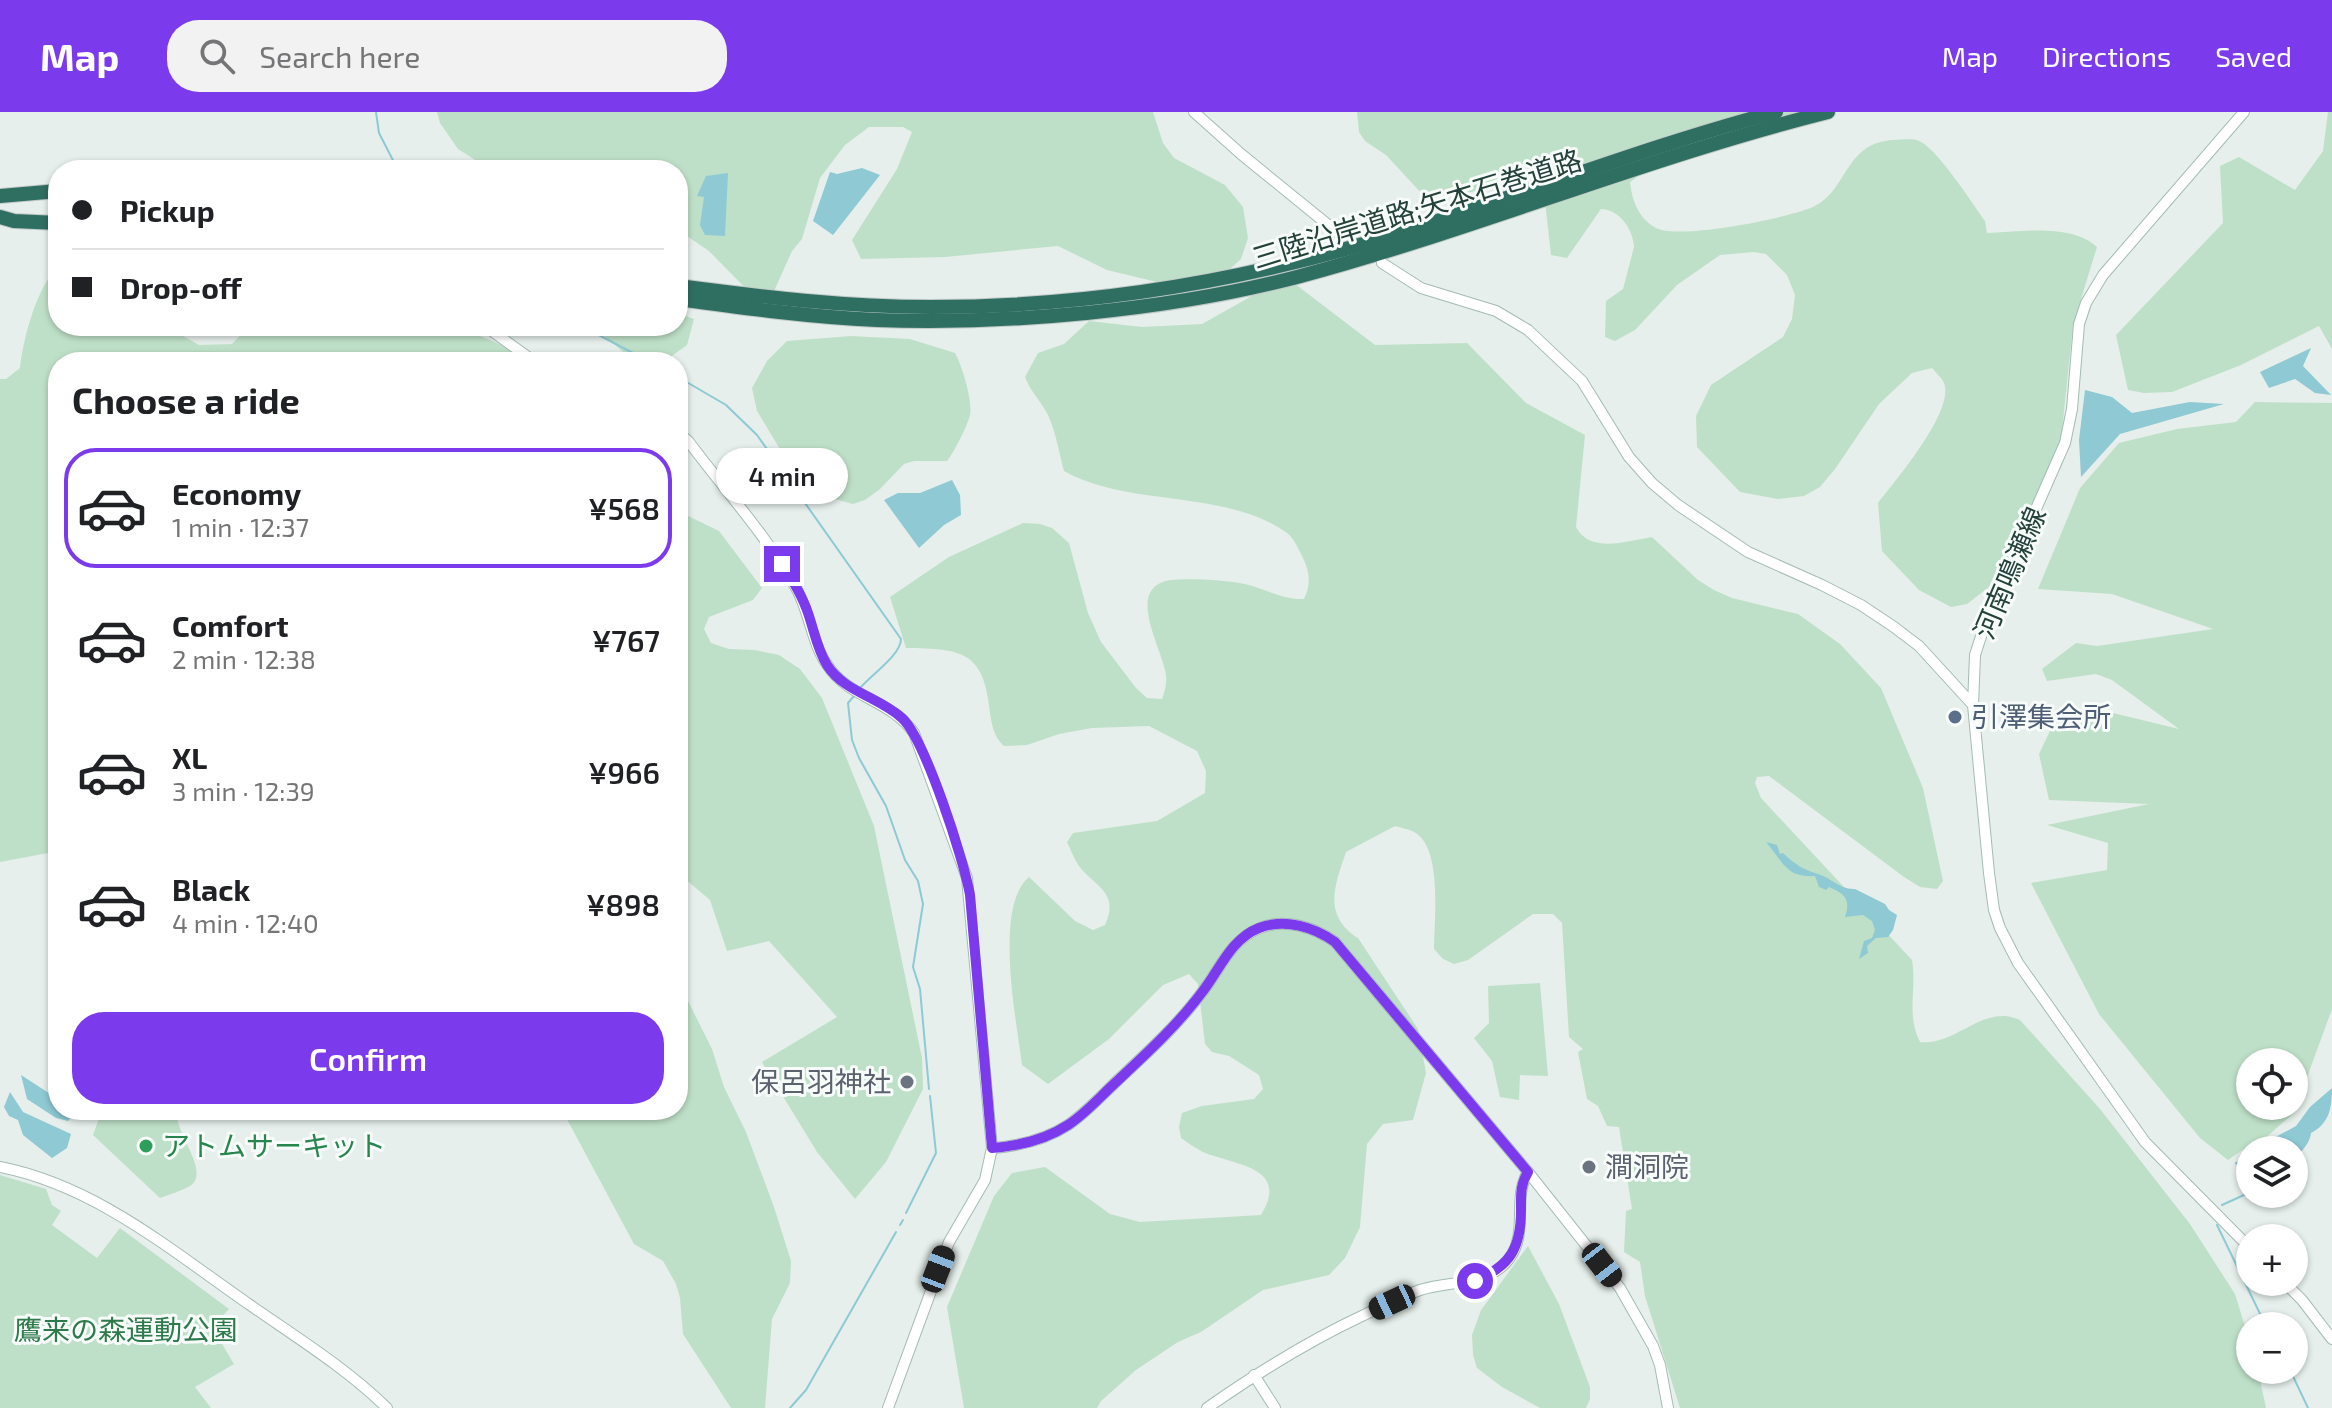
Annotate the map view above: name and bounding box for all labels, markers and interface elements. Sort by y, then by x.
search box [167,20,727,92]
text: Map [40,33,119,79]
icon: search [195,34,239,78]
text: Search here [259,38,420,74]
text: Map [1942,39,1998,73]
text: Directions [2042,39,2171,73]
text: Saved [2215,39,2292,73]
street label: 三陸沿岸道路;矢本石巻道路 [1248,142,1586,274]
text: Pickup [120,192,215,228]
text: Drop-off [120,269,242,305]
text: Choose a ride [72,378,300,421]
callout: 4 min [716,448,848,504]
text: 4 min [748,460,816,491]
icon: car [76,472,148,544]
text: Economy [172,475,301,511]
text: ¥568 [588,490,660,526]
street label: 河南鳴瀬線 [1966,502,2052,644]
text: 1 min · 12:37 [172,511,309,542]
route end [764,546,800,582]
icon: car [76,604,148,676]
text: Comfort [172,607,289,643]
text: ¥767 [592,622,660,658]
text: 2 min · 12:38 [172,643,316,674]
place label: 引澤集会所 [1971,699,2111,733]
marker: 引澤集会所 [1946,708,1964,726]
icon: car [76,736,148,808]
text: XL [172,739,207,775]
text: ¥966 [588,754,660,790]
text: 3 min · 12:39 [172,775,315,806]
icon: car [76,868,148,940]
text: Black [172,871,250,907]
text: ¥898 [586,886,660,922]
text: 4 min · 12:40 [172,907,319,938]
button: Confirm [72,1012,664,1104]
map controls [2236,1048,2308,1384]
button: locate [2236,1048,2308,1120]
place label: 保呂羽神社 [751,1064,891,1098]
marker: 保呂羽神社 [898,1073,916,1091]
place label: アトムサーキット [162,1128,386,1162]
button: layers [2236,1136,2308,1208]
marker: アトムサーキット [137,1137,155,1155]
place label: 澗洞院 [1605,1149,1689,1183]
marker: 澗洞院 [1580,1158,1598,1176]
button: + [2236,1224,2308,1296]
car [1578,1239,1626,1291]
car [918,1242,958,1296]
route start [1457,1263,1493,1299]
car [1365,1281,1419,1323]
park label: 鷹来の森運動公園 [14,1312,238,1346]
button: − [2236,1312,2308,1384]

